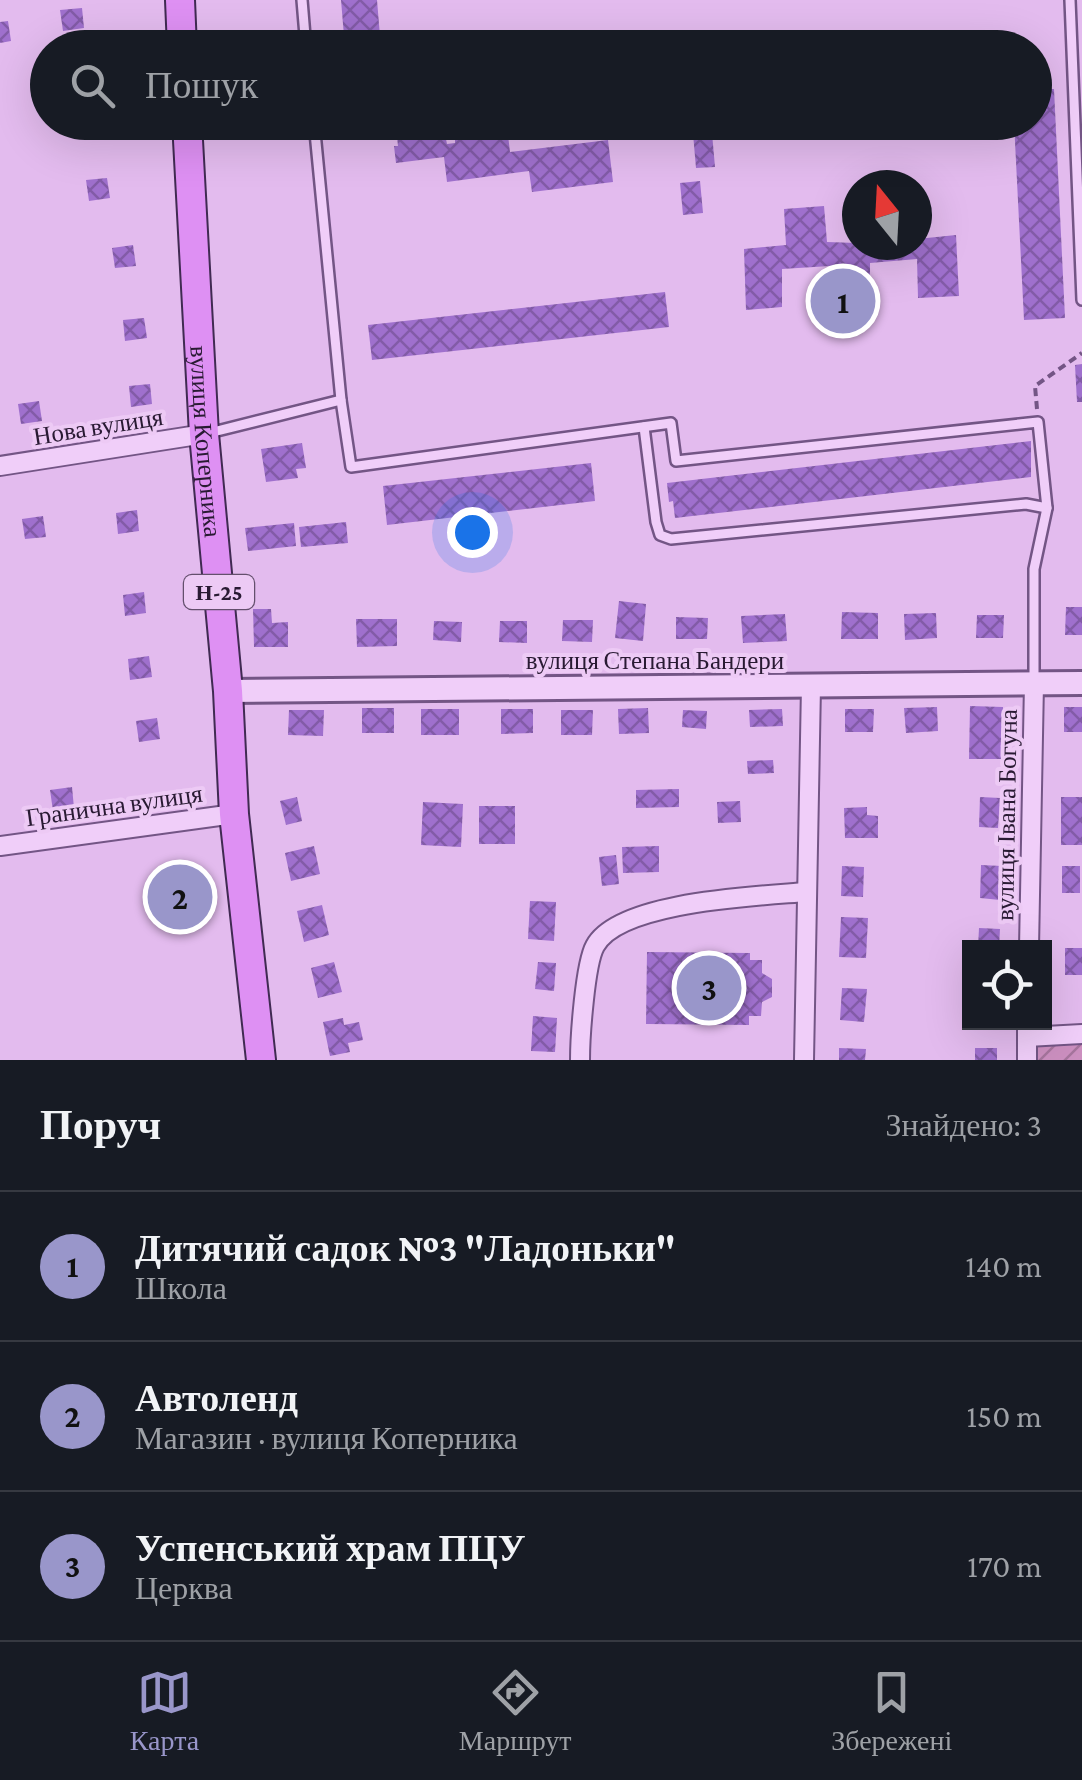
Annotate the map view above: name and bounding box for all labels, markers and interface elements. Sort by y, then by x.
search box [30,30,1052,140]
icon: search [65,58,120,113]
text: Пошук [145,64,258,106]
north arrow [842,170,932,260]
pin: 1 [810,264,876,338]
street label: вулиця Коперника [185,345,227,539]
street label: Нова вулиця [31,403,165,450]
your location [447,507,498,558]
road number: Н-25 [184,575,254,609]
street label: вулиця Степана Бандери [526,647,784,674]
street label: вулиця Івана Богуна [991,709,1022,921]
street label: Гранична вулиця [24,780,205,831]
pin: 2 [148,860,212,934]
map controls [962,940,1052,1030]
button: locate [962,940,1052,1030]
pin: 3 [676,950,742,1026]
text: Поруч [40,1101,161,1148]
text: Знайдено: 3 [885,1107,1042,1143]
text: Дитячий садок №3 "Ладоньки" [135,1227,676,1269]
text: 1 [67,1248,78,1284]
text: 140 m [965,1248,1042,1284]
text: Школа [135,1270,227,1306]
text: Автоленд [135,1377,298,1419]
text: 2 [64,1398,81,1434]
text: 150 m [966,1398,1042,1434]
text: Магазин · вулиця Коперника [135,1420,518,1456]
text: Успенський храм ПЦУ [135,1527,526,1569]
text: 3 [65,1548,80,1584]
text: 170 m [967,1548,1042,1584]
text: Церква [135,1570,233,1606]
tab: Карта [130,1665,199,1757]
tab: Маршрут [459,1665,572,1757]
tab: Збережені [831,1665,952,1757]

